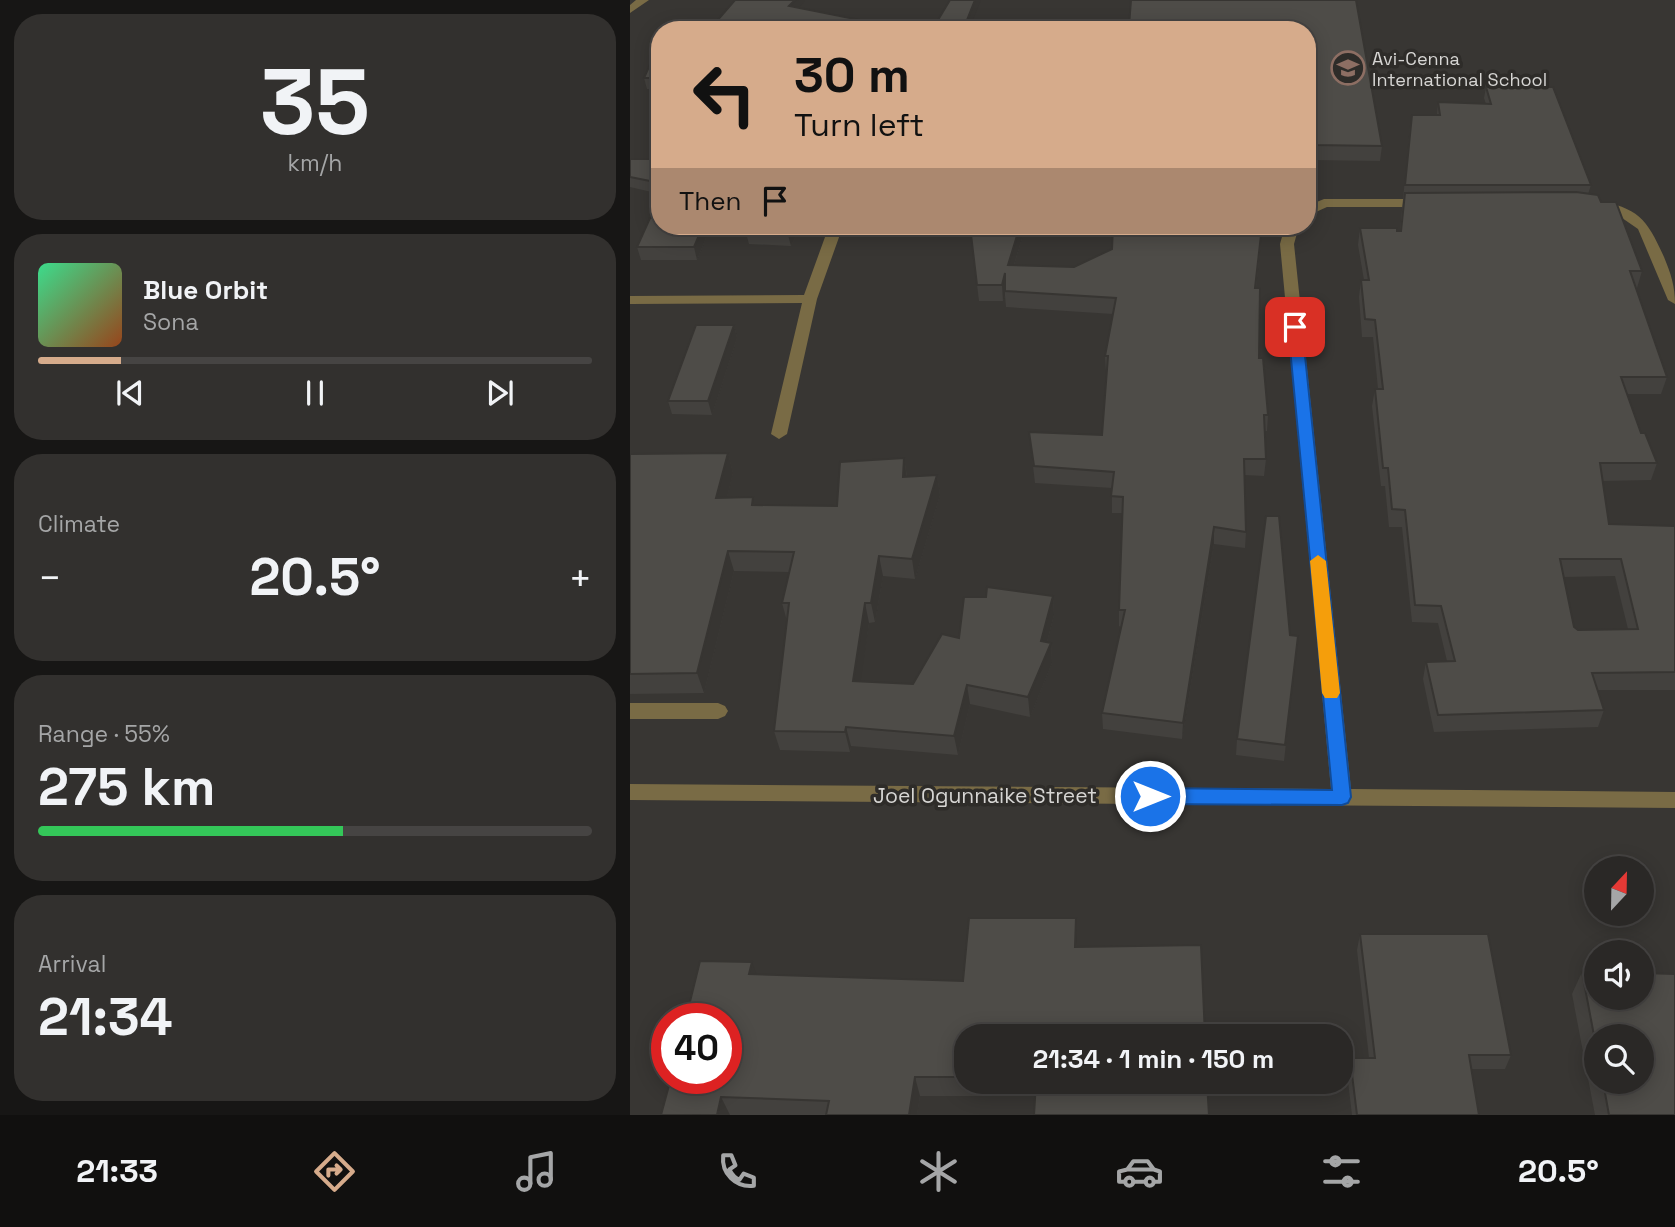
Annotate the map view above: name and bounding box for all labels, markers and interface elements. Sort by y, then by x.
text: 35 [260,44,370,161]
text: 30 m [794,44,910,106]
place label: Avi-Cenna International School [1372,47,1547,91]
icon: left [679,49,770,140]
school or university icon: Avi-Cenna International School [1329,49,1367,87]
text: Turn left [794,105,924,145]
text: km/h [288,148,342,178]
icon: arrive [756,182,794,220]
text: Then [679,184,742,218]
text: Blue Orbit [143,273,268,307]
pin [1265,297,1325,357]
text: Sona [143,307,199,337]
icon: arrive [1276,308,1314,346]
icon: previous [111,374,149,412]
icon: pause [296,374,334,412]
icon: next [481,374,519,412]
text: Climate [38,509,120,539]
text: 20.5° [249,544,381,610]
text: − [38,554,62,602]
text: + [568,554,592,602]
text: Range · 55% [38,719,170,749]
text: 275 km [38,754,215,820]
position arrow [1113,759,1187,833]
street label: Joel Ogunnaike Street [873,782,1097,809]
north arrow [1584,856,1654,926]
map controls [1584,856,1654,1094]
button: sound [1584,940,1654,1010]
text: Arrival [38,949,106,979]
text: 21:34 [38,984,173,1050]
speed limit sign: 40 [651,1003,742,1094]
button: search [1584,1024,1654,1094]
text: 21:34 · 1 min · 150 m [1033,1042,1274,1076]
icon: directions [310,1147,359,1196]
icon: music [512,1147,561,1196]
icon: phone [713,1147,762,1196]
icon: climate [914,1147,963,1196]
icon: car [1115,1147,1164,1196]
icon: filters [1317,1147,1366,1196]
text: 21:33 [76,1151,158,1191]
text: 20.5° [1518,1151,1599,1191]

